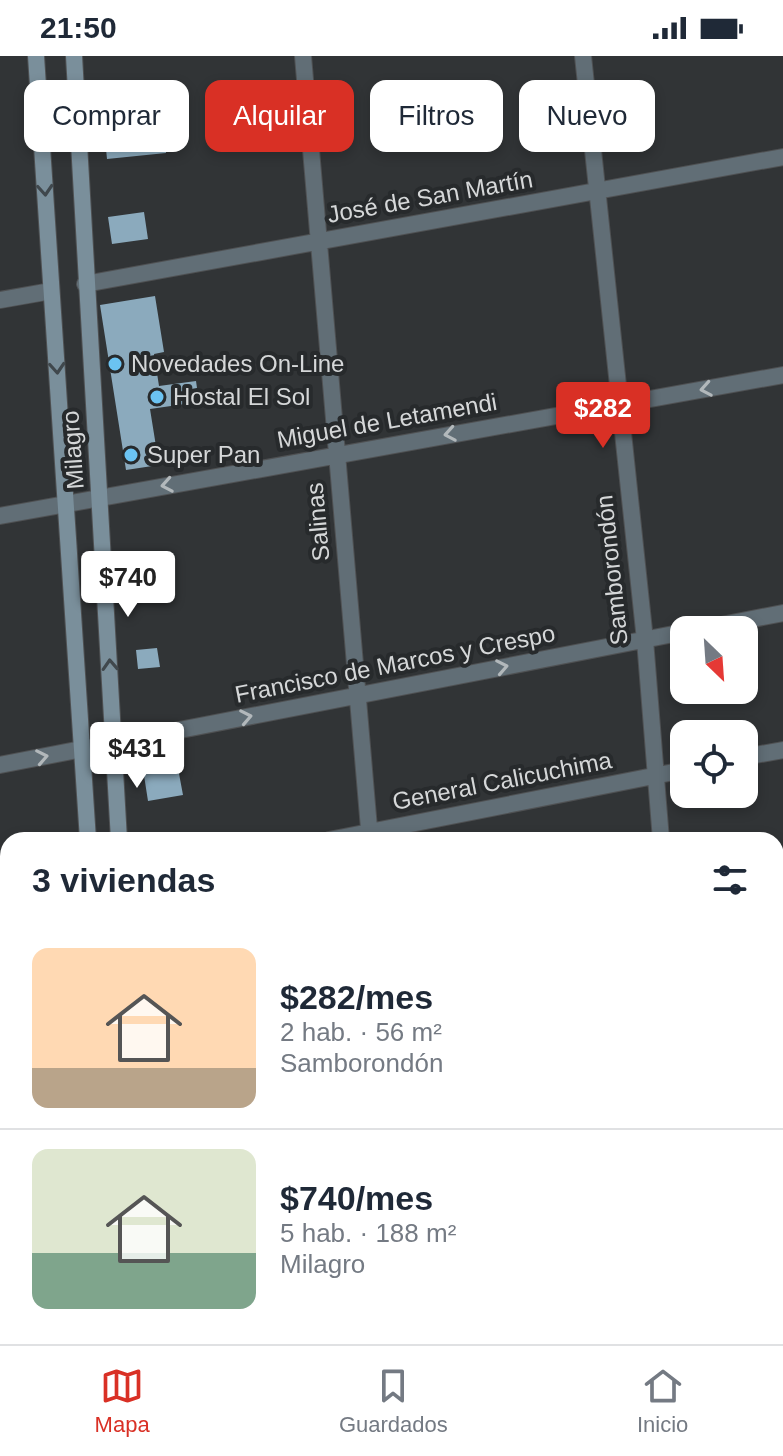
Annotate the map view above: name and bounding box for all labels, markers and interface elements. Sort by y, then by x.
text: 21:50 [40,11,117,44]
chip: Comprar [24,80,189,152]
chip: Alquilar [205,80,354,152]
chip: Filtros [370,80,503,152]
chip: Nuevo [519,80,655,152]
street label: José de San Martín [325,165,535,228]
one-way arrow [36,184,53,197]
place label: Novedades On-Line [131,350,344,377]
marker: Novedades On-Line [106,355,124,373]
one-way arrow [48,362,65,375]
one-way arrow [699,379,713,396]
pin: $282 [556,382,650,450]
place label: Hostal El Sol [173,383,310,410]
marker: Hostal El Sol [148,388,166,406]
street label: Miguel de Letamendi [275,388,499,453]
text: $282 [574,393,632,423]
street label: Milagro [56,410,89,490]
one-way arrow [443,425,457,442]
place label: Super Pan [147,441,260,468]
marker: Super Pan [122,446,140,464]
one-way arrow [160,476,174,493]
street label: Salinas [301,482,334,562]
street label: Samborondón [590,494,633,646]
pin: $740 [81,551,175,619]
text: $740 [99,562,157,592]
north arrow [670,616,758,704]
map controls [670,616,758,808]
street label: Francisco de Marcos y Crespo [233,619,557,708]
one-way arrow [102,658,119,671]
one-way arrow [495,660,508,677]
one-way arrow [239,709,253,726]
button: locate [670,720,758,808]
pin: $431 [90,722,184,790]
text: $431 [108,733,166,763]
street label: General Calicuchima [390,746,614,815]
one-way arrow [35,749,49,766]
icon: filters [708,858,752,902]
text: 3 viviendas [32,861,215,899]
text: $282/mes [280,978,433,1016]
icon: home [96,980,192,1076]
text: 2 hab. · 56 m² [280,1017,442,1047]
text: Samborondón [280,1048,443,1078]
text: $740/mes [280,1179,433,1217]
icon: home [96,1181,192,1277]
text: 5 hab. · 188 m² [280,1218,456,1248]
text: Milagro [280,1249,365,1279]
tab: Mapa [95,1364,150,1438]
tab: Guardados [339,1364,448,1438]
tab: Inicio [637,1364,688,1438]

